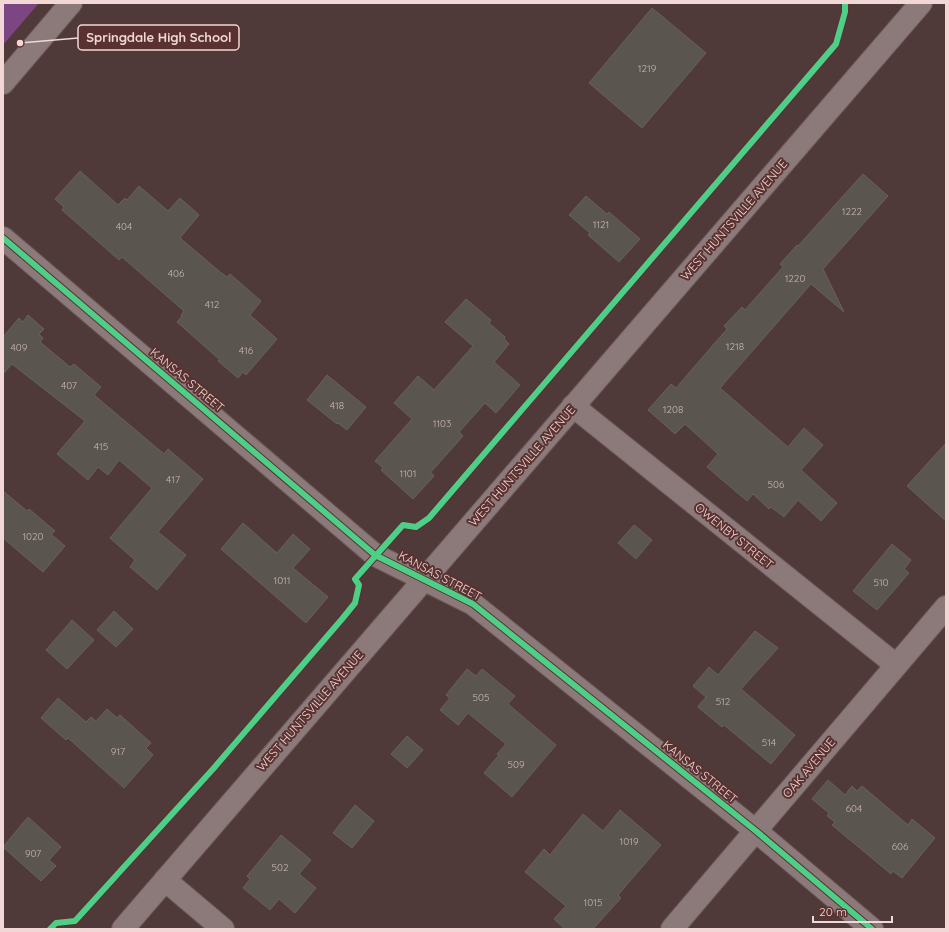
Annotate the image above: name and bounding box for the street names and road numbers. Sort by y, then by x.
street label: WEST HUNTSVILLE AVENUE [677,156,790,283]
street label: KANSAS STREET [147,344,227,415]
street label: WEST HUNTSVILLE AVENUE [465,402,578,529]
street label: OWENBY STREET [692,499,777,572]
street label: KANSAS STREET [396,547,484,604]
street label: WEST HUNTSVILLE AVENUE [253,647,366,774]
street label: OAK AVENUE [779,734,838,801]
street label: KANSAS STREET [660,737,741,806]

